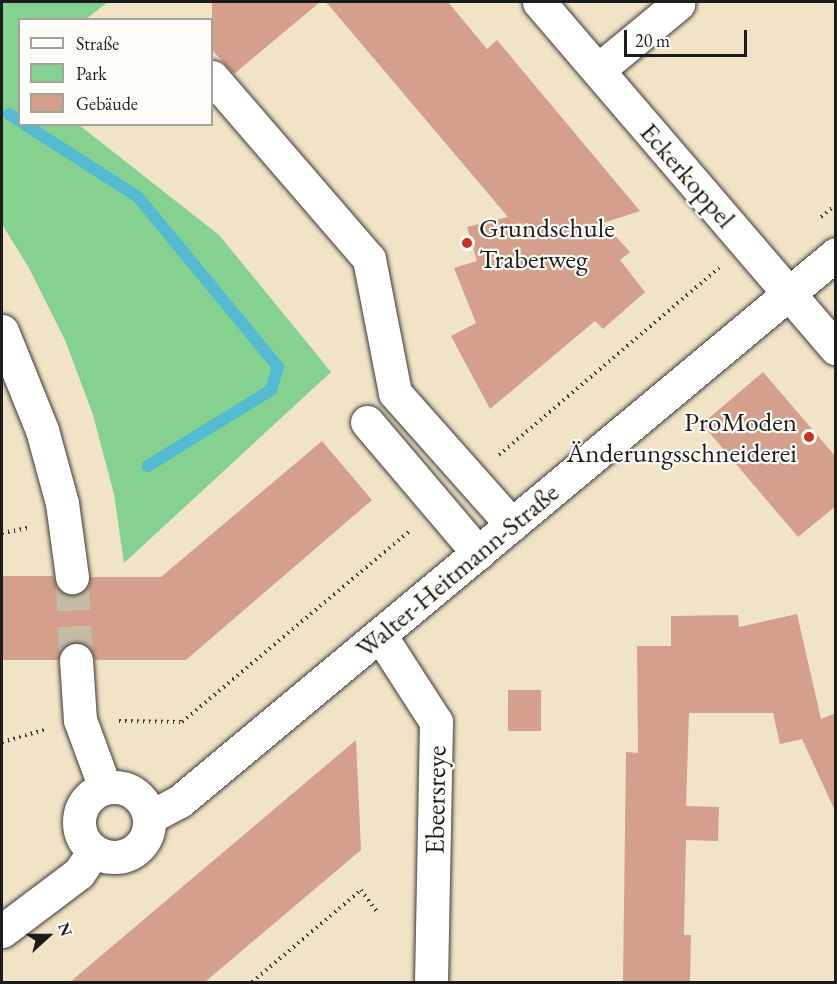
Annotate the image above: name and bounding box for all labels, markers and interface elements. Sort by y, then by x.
legend [18,18,213,126]
scale bar [627,18,750,56]
text: 20 m [635,29,670,52]
text: Straße [76,32,119,55]
text: Park [76,62,107,85]
text: Gebäude [76,92,138,115]
street label: Eckerkoppel [634,116,742,234]
place label: Grundschule Traberweg [479,211,615,274]
marker: Grundschule Traberweg [460,236,474,250]
place label: ProModen Änderungsschneiderei [567,405,797,468]
marker: ProModen Änderungsschneiderei [802,430,816,444]
street label: Walter-Heitmann-Straße [349,476,565,664]
street label: Ebeersreye [418,745,452,855]
north arrow [18,906,78,966]
text: N [53,920,77,939]

